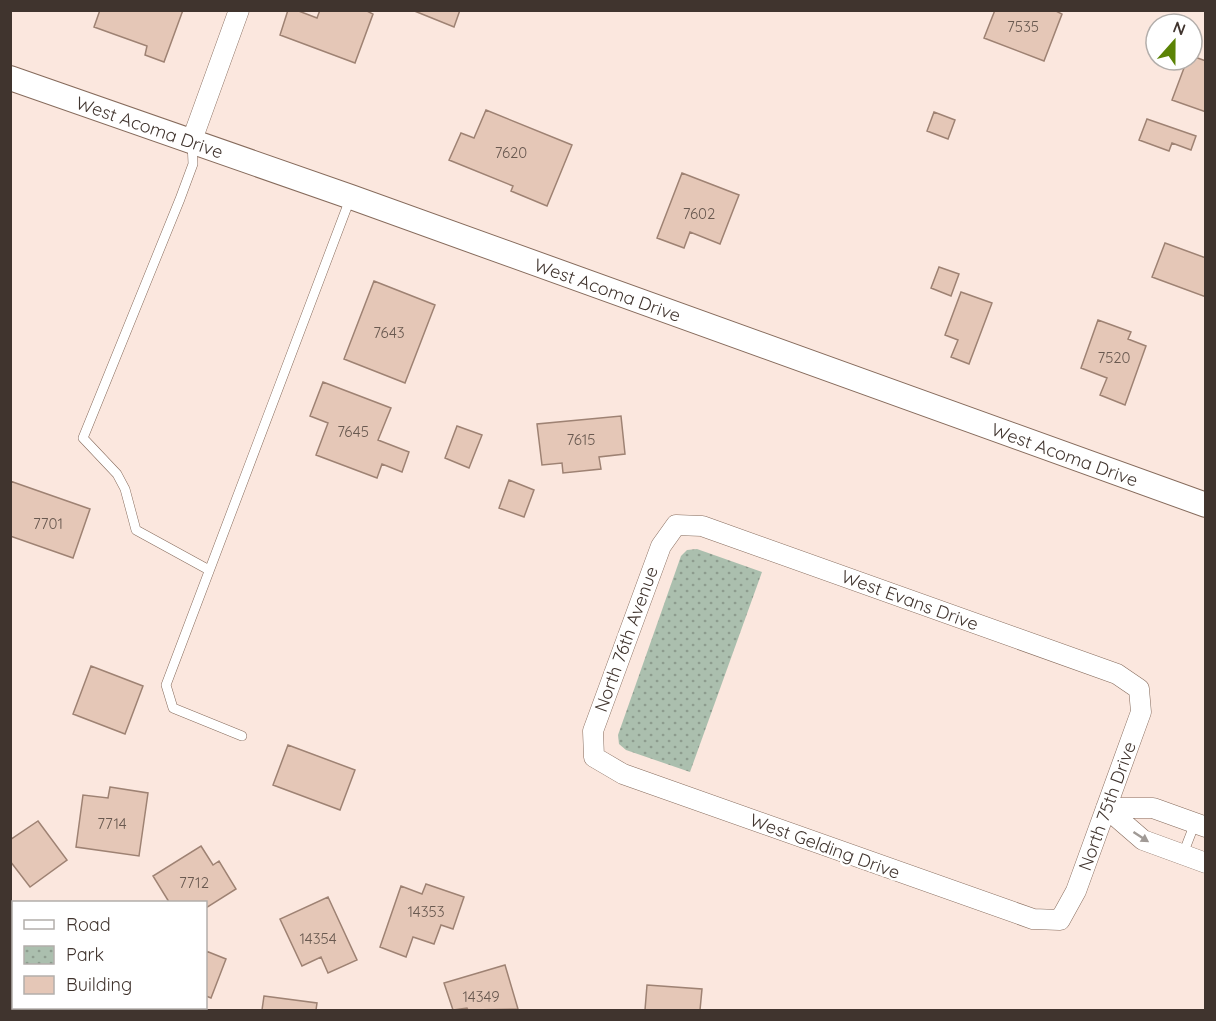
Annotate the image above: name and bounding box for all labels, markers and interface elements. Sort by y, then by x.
north arrow [1144,12,1204,72]
house number: 7535 [1007,17,1039,36]
text: N [1170,17,1188,39]
street label: West Acoma Drive [73,90,226,163]
house number: 7620 [495,143,527,162]
house number: 7602 [683,204,715,223]
street label: West Acoma Drive [531,253,684,326]
house number: 7643 [373,323,405,342]
house number: 7520 [1097,348,1131,367]
street label: West Acoma Drive [988,417,1141,491]
house number: 7645 [337,422,369,441]
house number: 7615 [567,430,595,449]
house number: 7701 [33,514,63,533]
street label: North 76th Avenue [589,563,663,715]
street label: West Evans Drive [838,565,982,635]
street label: North 75th Drive [1073,738,1141,874]
street label: West Gelding Drive [747,808,903,884]
house number: 7714 [97,814,127,833]
one-way arrow [1133,831,1149,842]
house number: 7712 [179,873,209,892]
legend [12,901,207,1009]
house number: 14353 [407,902,445,921]
text: Road [66,913,111,936]
house number: 14354 [299,929,337,948]
text: Park [66,943,104,966]
text: Building [66,973,132,996]
house number: 14349 [462,987,500,1006]

